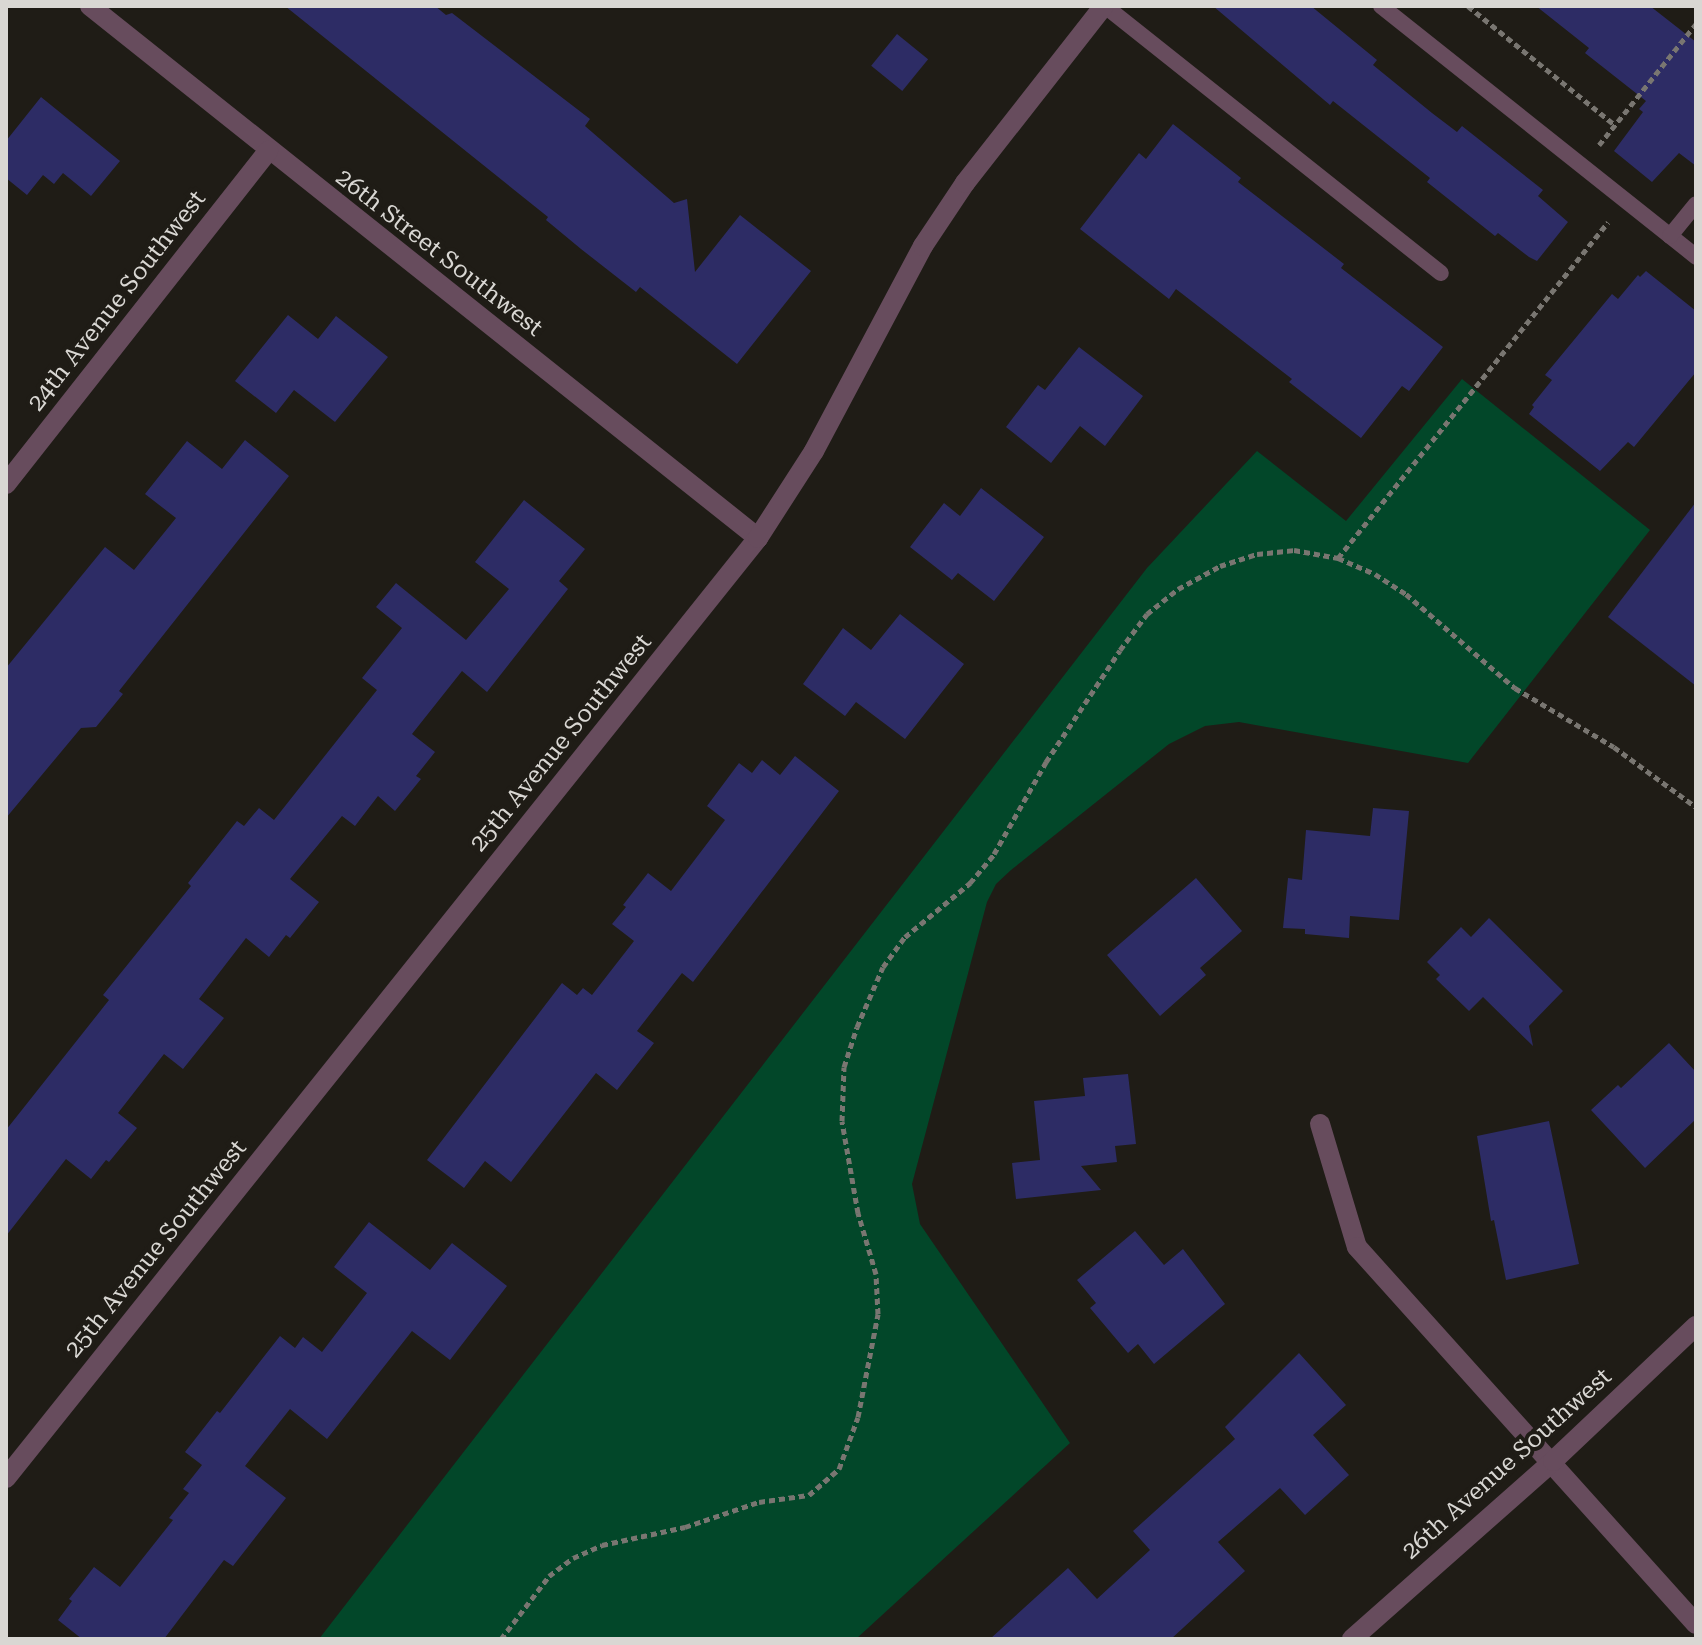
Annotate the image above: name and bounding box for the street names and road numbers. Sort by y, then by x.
street label: 26th Street Southwest [330,163,548,343]
street label: 24th Avenue Southwest [22,185,212,417]
street label: 25th Avenue Southwest [464,628,658,858]
street label: 25th Avenue Southwest [59,1134,253,1364]
street label: 26th Avenue Southwest [1396,1362,1618,1566]

